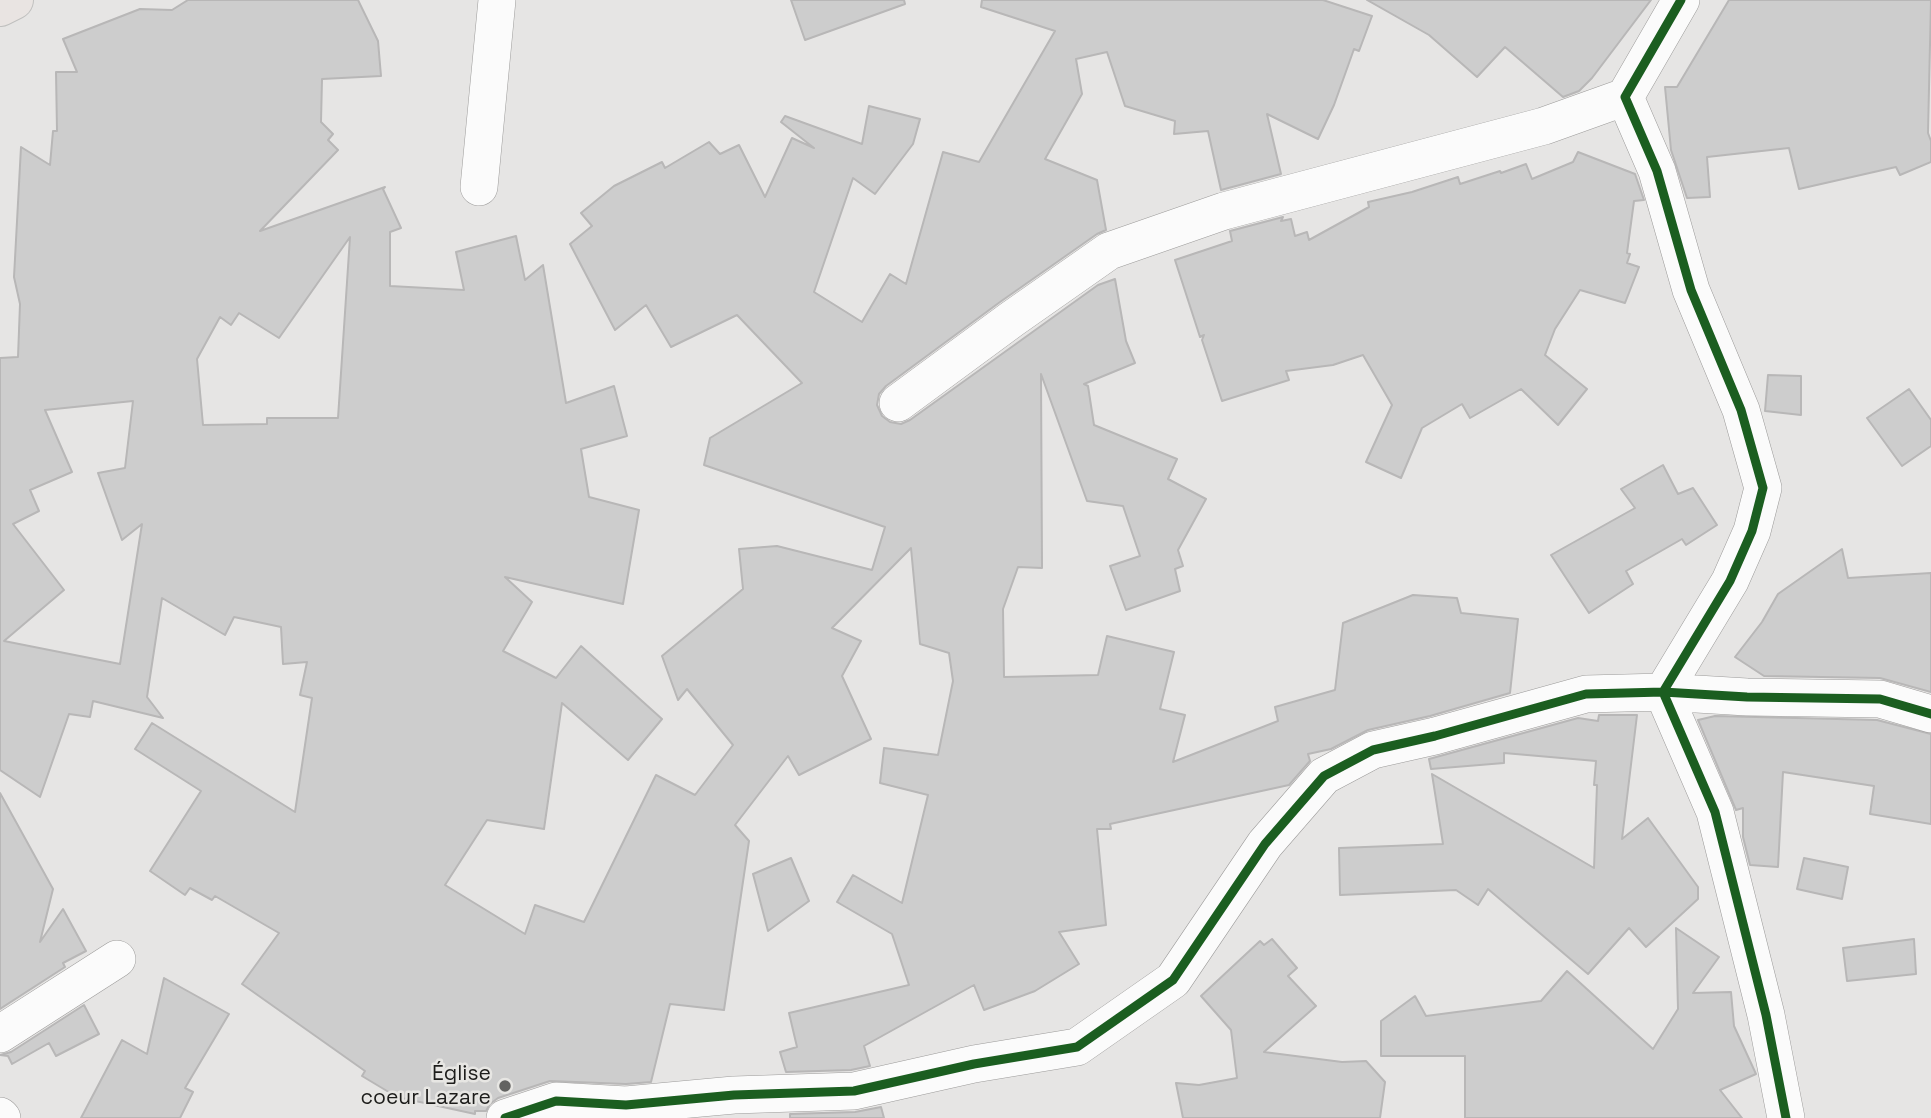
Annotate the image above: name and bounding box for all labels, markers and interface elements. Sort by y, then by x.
place label: Église coeur Lazare [360,1061,491,1111]
marker: Église coeur Lazare [497,1078,513,1094]

